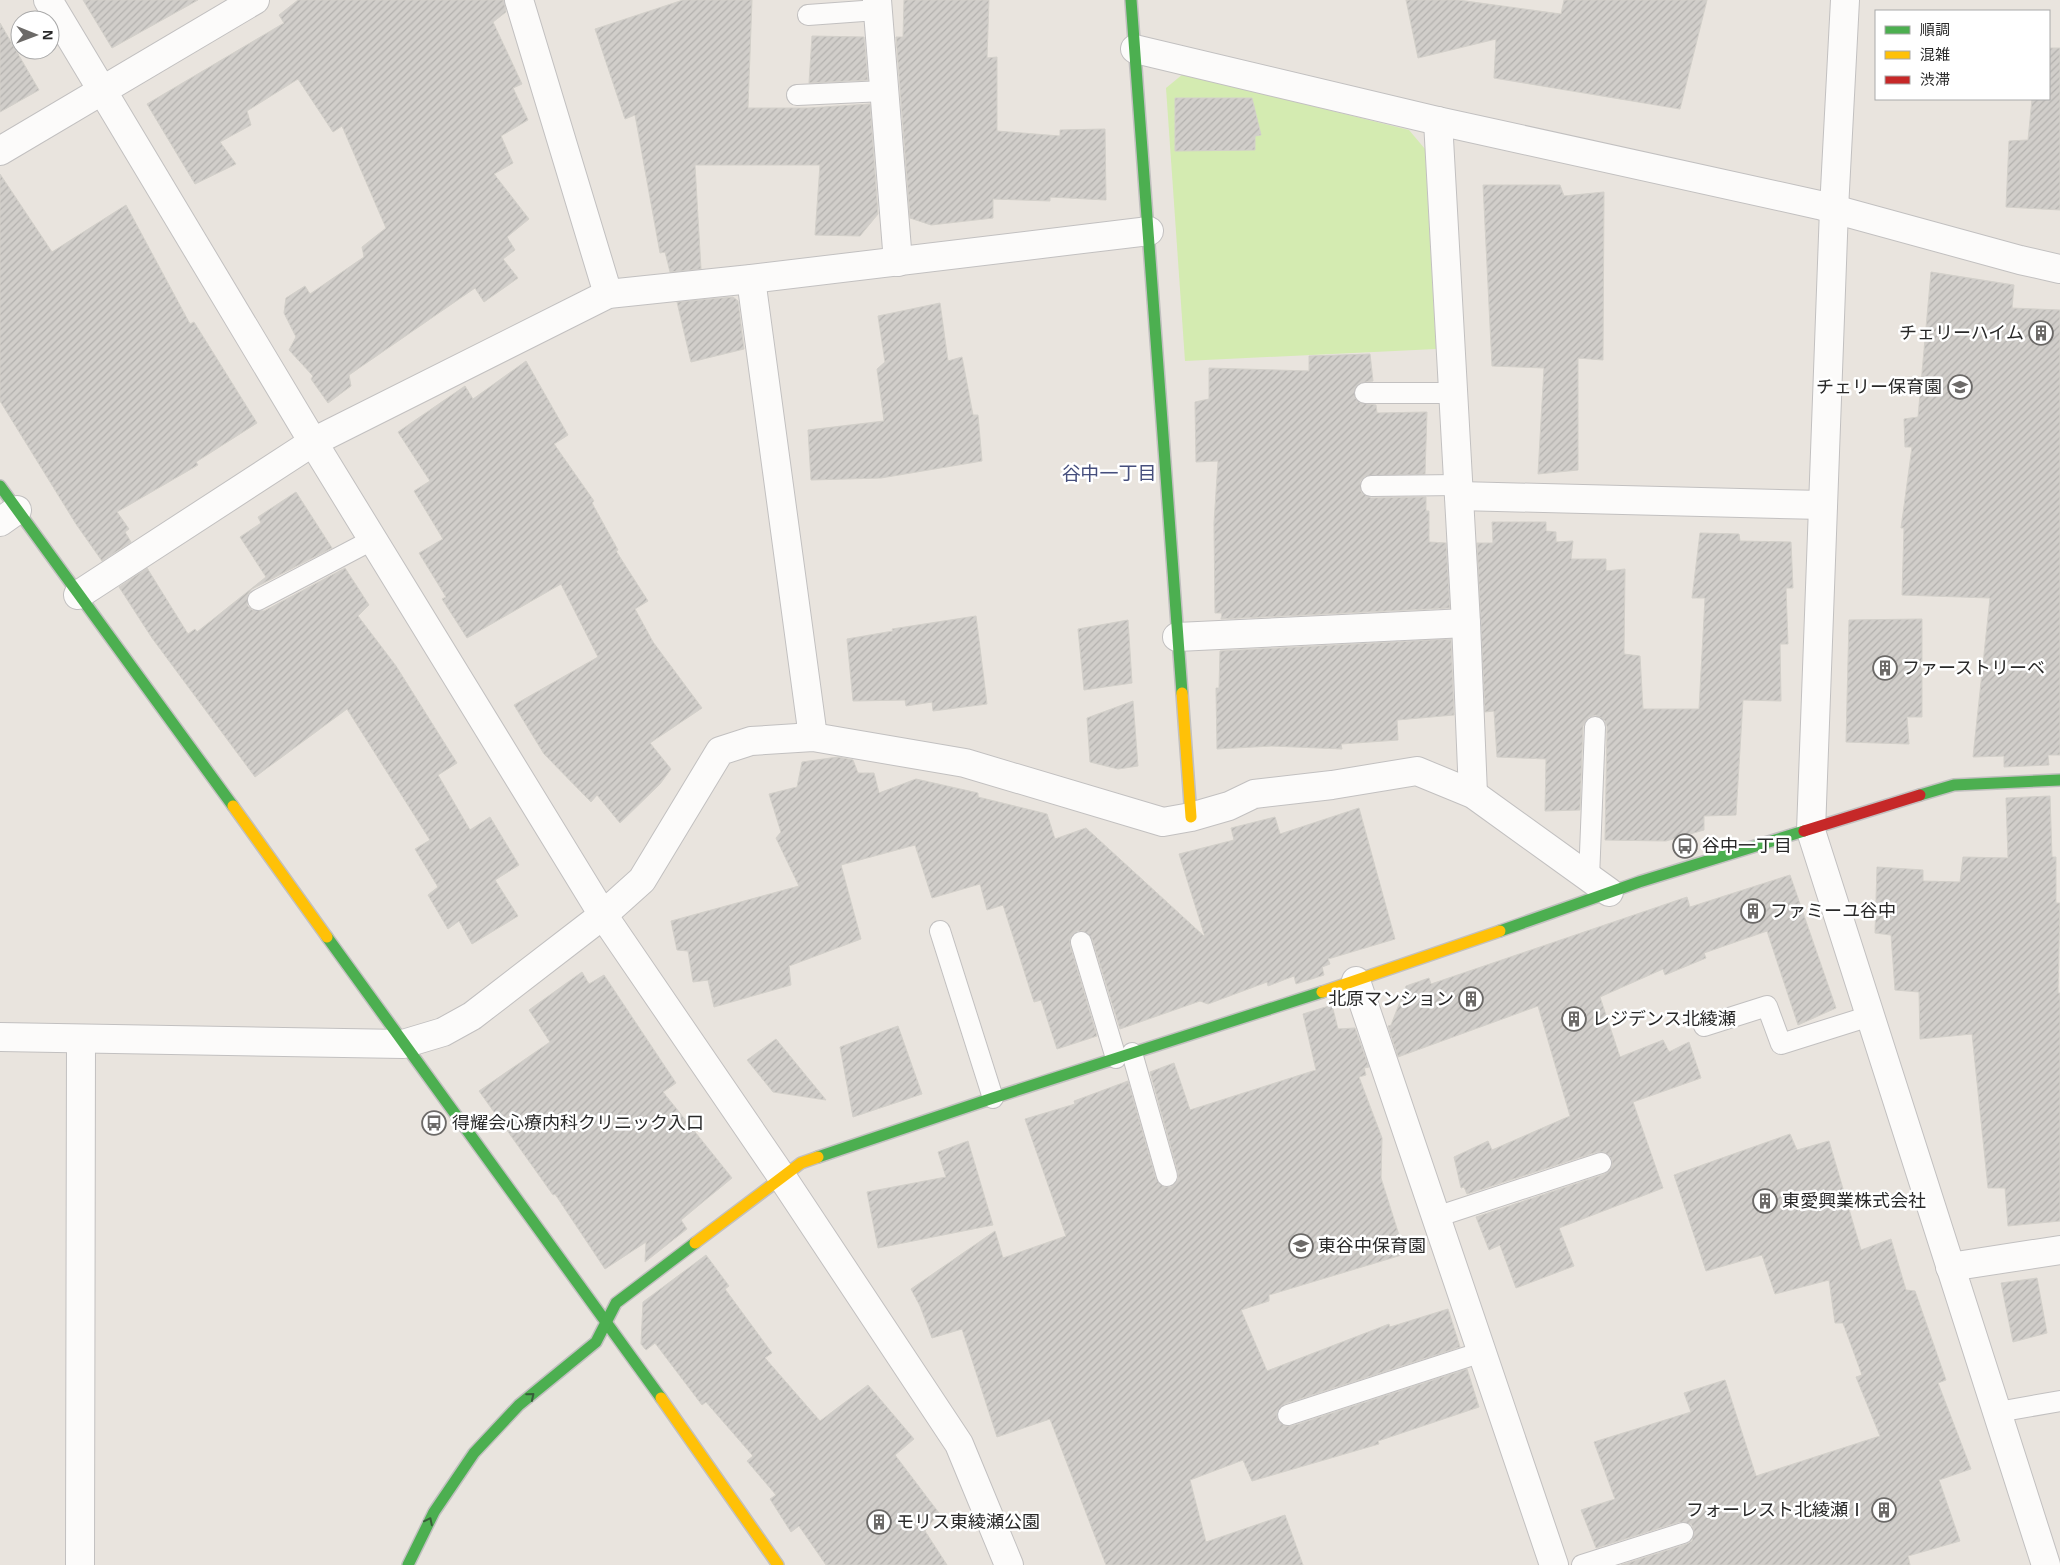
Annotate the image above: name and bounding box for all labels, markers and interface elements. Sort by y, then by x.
north arrow [10,10,60,60]
legend [1875,10,2050,100]
text: 順調 [1920,21,1950,38]
text: N [40,30,56,40]
text: 混雑 [1920,46,1950,63]
text: 渋滞 [1920,71,1950,88]
building icon: チェリーハイム [2028,320,2054,346]
place label: チェリーハイム [1899,323,2024,343]
school or university icon: チェリー保育園 [1947,374,1973,400]
place label: チェリー保育園 [1816,377,1942,397]
district label: 谷中一丁目 [1061,463,1157,484]
building icon: ファーストリーベ [1872,655,1898,681]
place label: ファーストリーベ [1902,658,2045,678]
bus stop icon: 谷中一丁目 [1672,833,1698,859]
place label: 谷中一丁目 [1702,836,1792,856]
building icon: ファミーユ谷中 [1740,898,1766,924]
place label: ファミーユ谷中 [1770,901,1896,921]
building icon: 北原マンション [1458,986,1484,1012]
place label: 北原マンション [1328,989,1454,1009]
building icon: レジデンス北綾瀬 [1561,1006,1587,1032]
place label: レジデンス北綾瀬 [1592,1009,1736,1029]
bus stop icon: 得耀会心療内科クリニック入口 [421,1110,447,1136]
place label: 得耀会心療内科クリニック入口 [452,1113,704,1133]
building icon: 東愛興業株式会社 [1752,1188,1778,1214]
place label: 東愛興業株式会社 [1782,1191,1926,1211]
school or university icon: 東谷中保育園 [1288,1233,1314,1259]
place label: 東谷中保育園 [1318,1236,1426,1256]
one-way arrow [525,1392,534,1401]
building icon: フォーレスト北綾瀬Ⅰ [1871,1497,1897,1523]
place label: フォーレスト北綾瀬Ⅰ [1686,1500,1866,1520]
building icon: モリス東綾瀬公園 [866,1509,892,1535]
place label: モリス東綾瀬公園 [896,1512,1040,1532]
one-way arrow [423,1517,433,1526]

